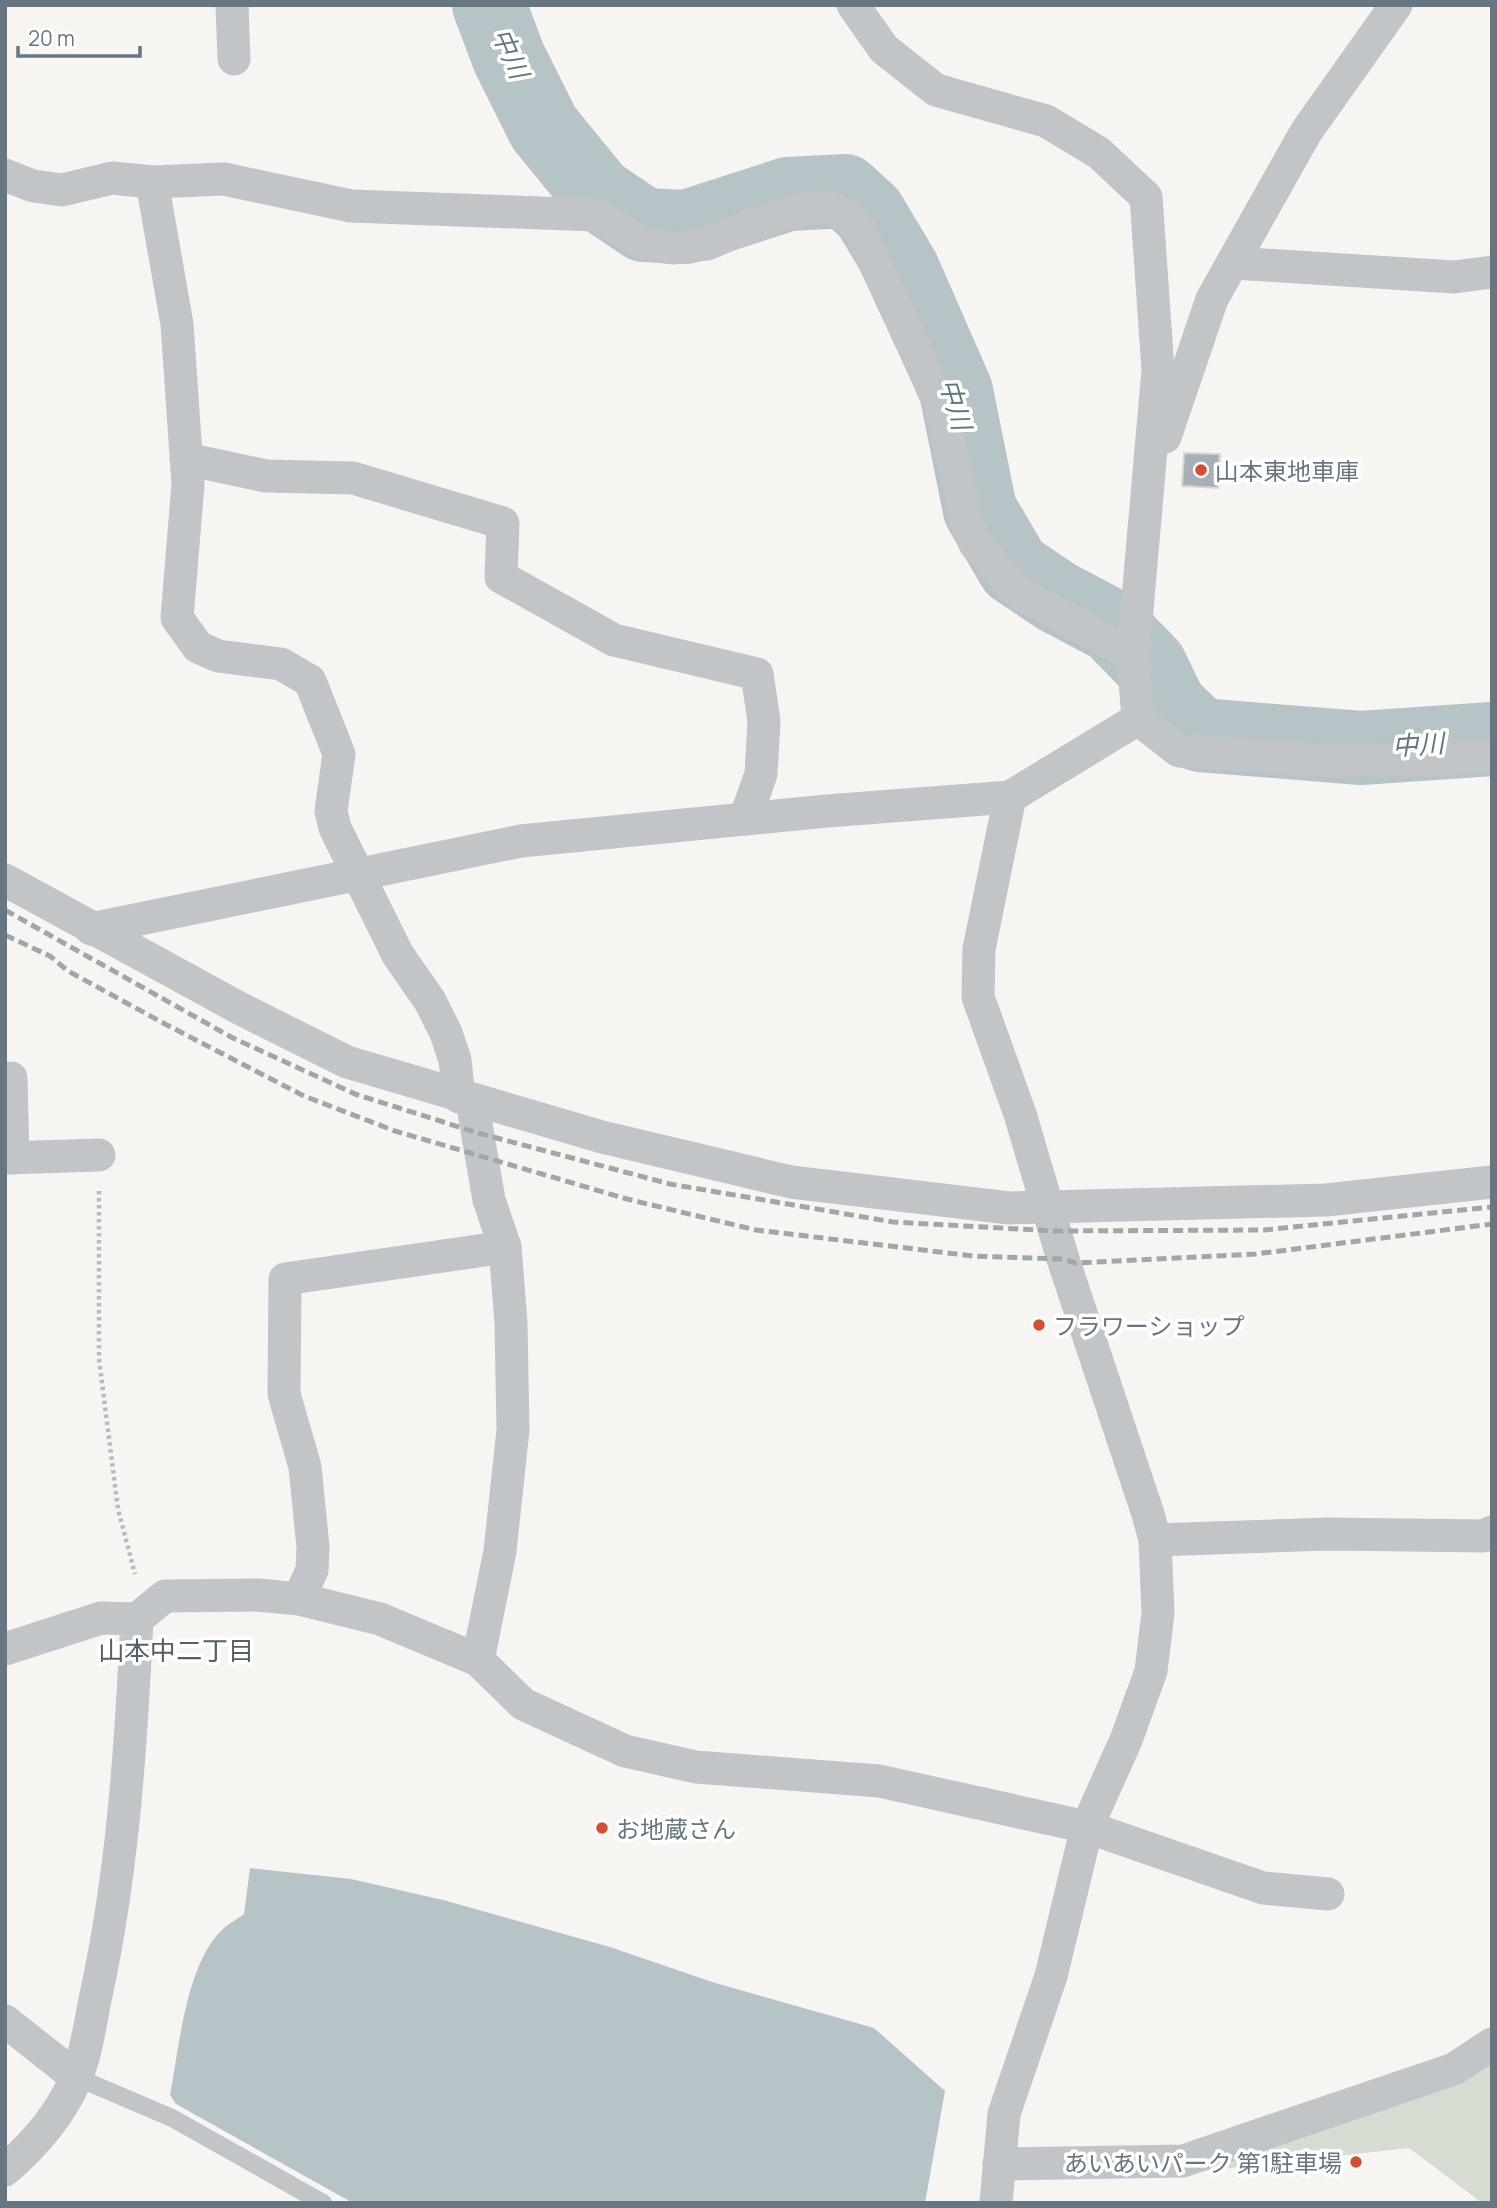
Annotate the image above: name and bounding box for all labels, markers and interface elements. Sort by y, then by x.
scale bar [18,14,140,58]
water label: 中川 [484,22,539,87]
text: 20 m [28,24,75,52]
water label: 中川 [932,374,981,437]
place label: 山本東地車庫 [1215,454,1359,487]
marker: 山本東地車庫 [1193,462,1209,478]
water label: 中川 [1391,724,1448,764]
place label: フラワーショップ [1053,1309,1245,1342]
marker: フラワーショップ [1031,1317,1047,1333]
district label: 山本中二丁目 [98,1632,254,1668]
place label: お地蔵さん [616,1812,736,1845]
marker: お地蔵さん [594,1820,610,1836]
place label: あいあいパーク 第1駐車場 [1064,2146,1342,2179]
marker: あいあいパーク 第1駐車場 [1348,2154,1364,2170]

